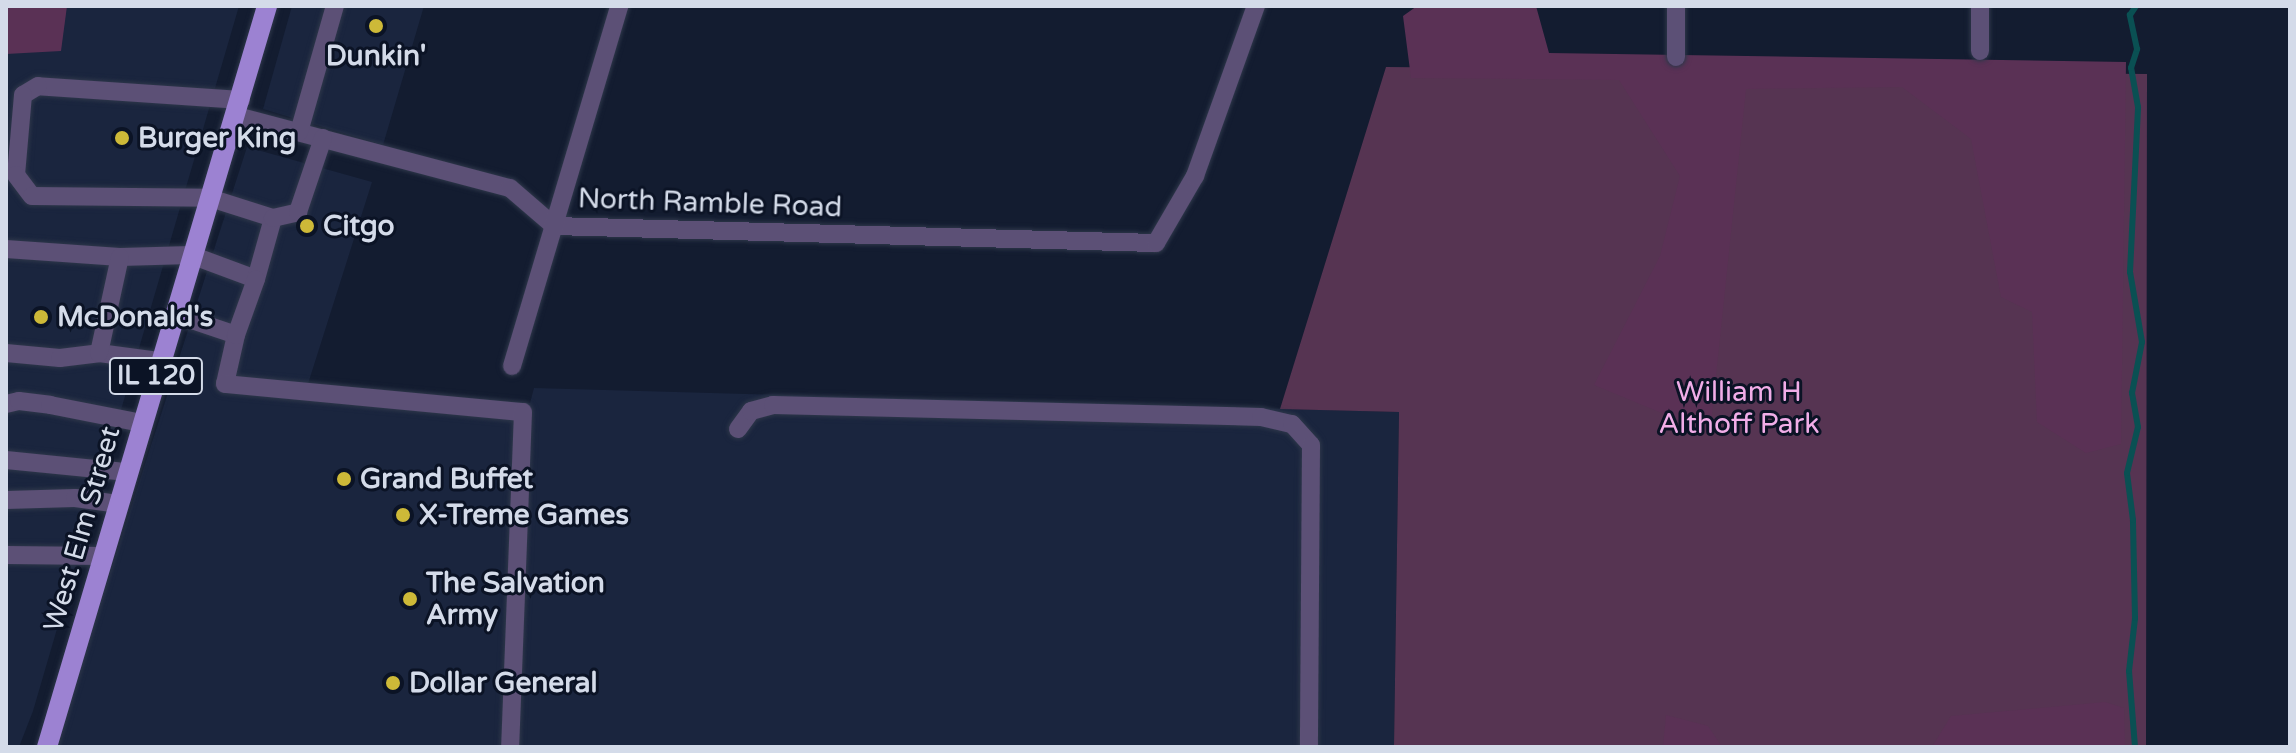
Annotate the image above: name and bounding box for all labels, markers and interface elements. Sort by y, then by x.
marker: Dunkin' [367,17,385,35]
place label: Dunkin' [326,39,426,73]
place label: Burger King [138,121,297,155]
marker: Burger King [113,129,131,147]
street label: North Ramble Road [577,182,843,224]
place label: Citgo [323,209,395,243]
marker: Citgo [298,217,316,235]
place label: McDonald's [57,300,213,334]
marker: McDonald's [32,308,50,326]
road number: IL 120 [108,354,204,398]
park label: William H Althoff Park [1658,375,1820,441]
street label: West Elm Street [37,422,127,636]
place label: Grand Buffet [360,462,533,496]
marker: Grand Buffet [335,470,353,488]
place label: X-Treme Games [419,498,629,532]
marker: X-Treme Games [394,506,412,524]
place label: The Salvation Army [426,566,605,632]
marker: The Salvation Army [401,590,419,608]
place label: Dollar General [409,666,598,700]
marker: Dollar General [384,674,402,692]

